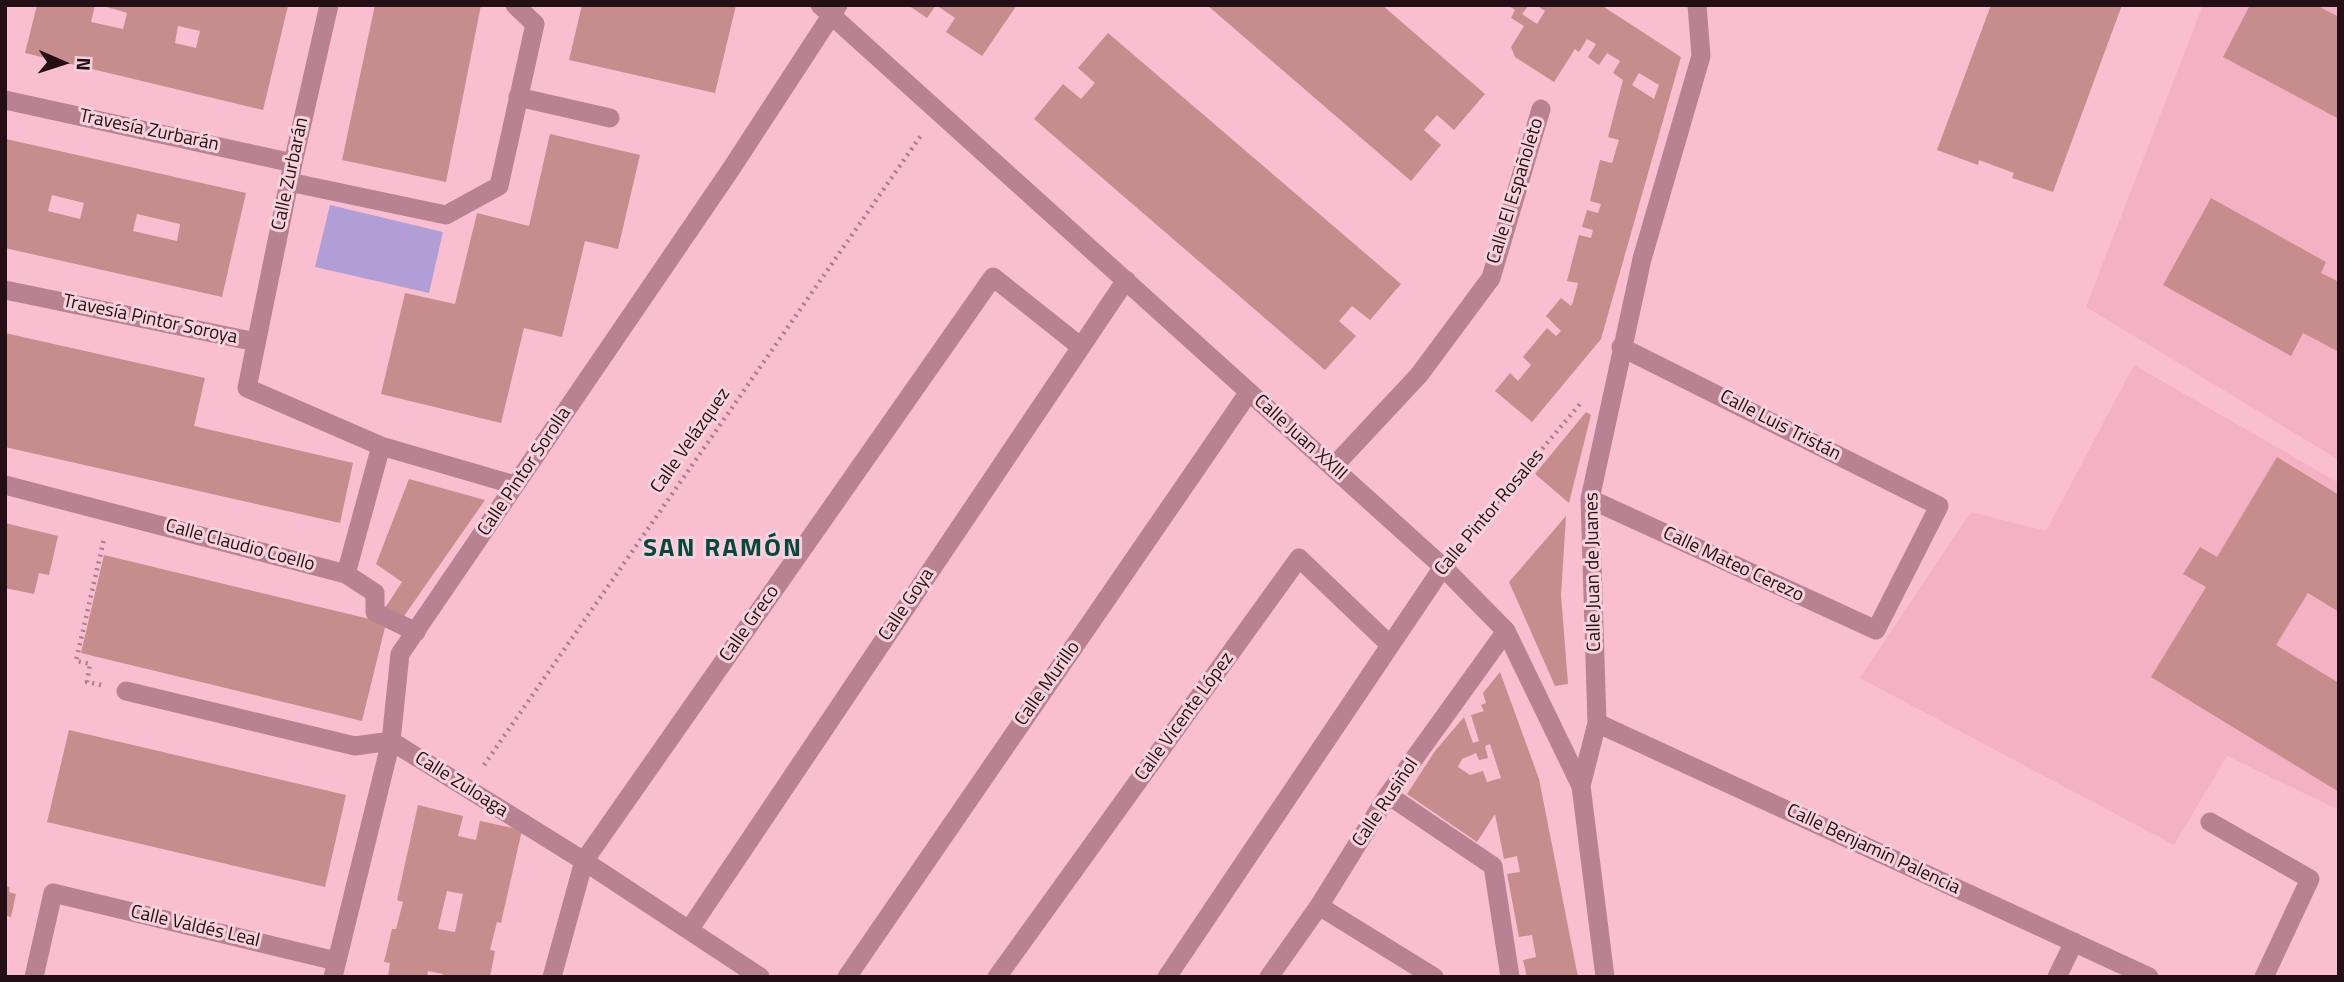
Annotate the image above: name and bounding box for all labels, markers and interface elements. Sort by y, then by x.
north arrow [28,28,98,98]
text: N [70,57,99,71]
street label: Travesía Zurbarán [77,105,221,157]
street label: Calle Zurbarán [268,115,314,233]
street label: Calle El Españoleto [1483,115,1549,267]
street label: Travesía Pintor Soroya [61,290,239,350]
street label: Calle Velázquez [646,384,736,498]
street label: Calle Luis Tristán [1716,386,1844,466]
street label: Calle Juan XXIII [1249,390,1351,486]
street label: Calle Pintor Sorolla [473,403,577,541]
street label: Calle Pintor Rosales [1430,445,1550,581]
street label: Calle Juan de Juanes [1581,492,1607,652]
street label: Calle Claudio Coello [163,515,317,577]
street label: Calle Mateo Cerezo [1659,522,1807,608]
district label: SAN RAMÓN [644,534,802,566]
street label: Calle Goya [874,564,940,646]
street label: Calle Greco [715,581,785,667]
street label: Calle Murillo [1011,637,1085,731]
street label: Calle Vicente López [1131,648,1239,786]
street label: Calle Zuloaga [410,747,512,823]
street label: Calle Rusiñol [1348,754,1424,852]
street label: Calle Benjamín Palencia [1783,800,1963,900]
street label: Calle Valdés Leal [128,901,262,953]

